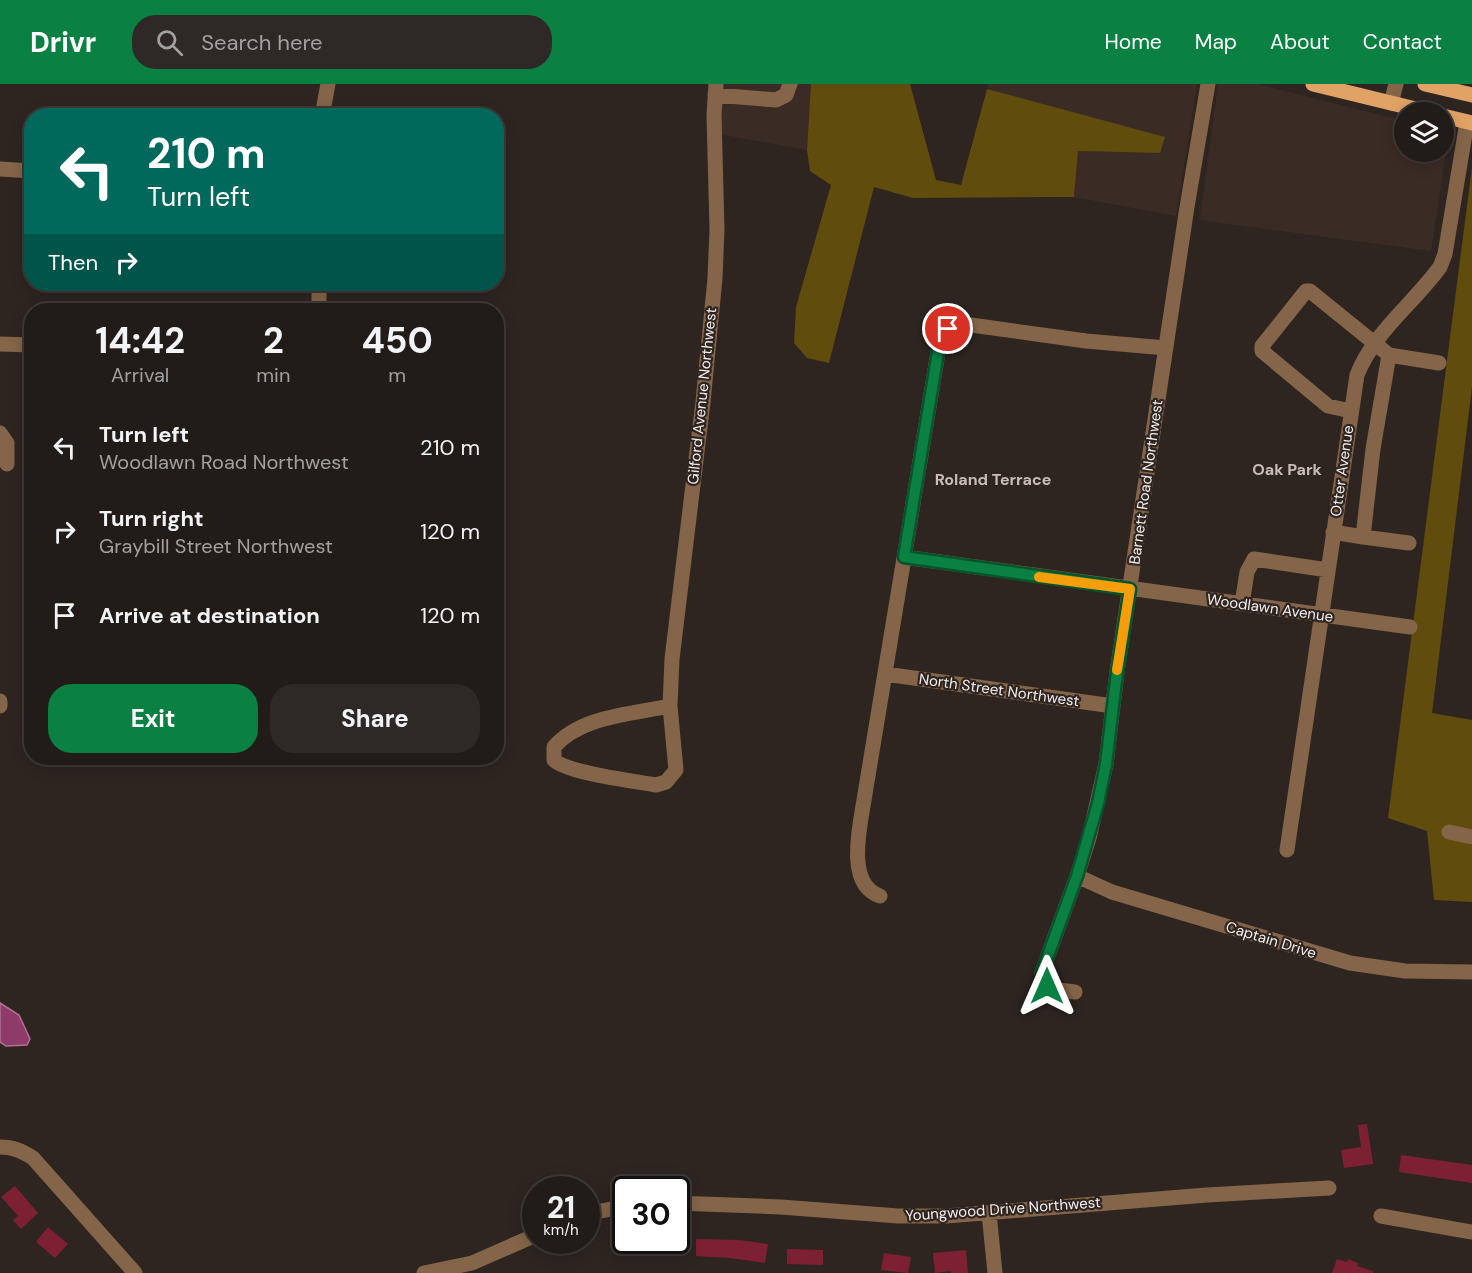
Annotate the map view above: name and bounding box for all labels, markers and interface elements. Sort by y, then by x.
search box [132,15,552,69]
text: Drivr [30,24,96,61]
icon: search [153,26,186,59]
text: Search here [201,28,323,57]
text: Home [1104,28,1162,56]
text: Map [1195,28,1237,56]
text: About [1270,28,1330,56]
text: Contact [1363,28,1442,56]
map controls [1394,102,1454,162]
button: layers [1394,102,1454,162]
text: 210 m [147,126,265,181]
icon: left [48,132,126,210]
text: Turn left [147,179,250,214]
icon: right [110,246,143,279]
text: Then [48,248,98,277]
pin [922,303,973,354]
street label: Gilford Avenue Northwest [683,306,721,485]
icon: arrive [931,312,964,345]
text: 14:42 [95,317,185,364]
text: 2 [263,317,284,364]
text: 450 [362,317,433,364]
text: Arrival [111,362,169,388]
text: min [256,362,290,388]
text: m [388,362,406,388]
street label: Barnett Road Northwest [1125,398,1167,566]
text: Turn left [99,420,189,449]
street label: Otter Avenue [1326,424,1358,518]
icon: left [48,431,81,464]
text: 210 m [420,433,480,462]
text: Woodlawn Road Northwest [99,449,349,475]
district label: Oak Park [1252,459,1322,480]
district label: Roland Terrace [935,469,1051,490]
text: Turn right [99,504,204,533]
icon: right [48,515,81,548]
text: 120 m [420,517,480,546]
text: Graybill Street Northwest [99,533,333,559]
street label: Woodlawn Avenue [1206,589,1334,627]
icon: arrive [48,599,81,632]
text: Arrive at destination [99,601,320,630]
text: 120 m [420,601,480,630]
street label: North Street Northwest [917,669,1081,711]
button: Exit [48,684,258,753]
button: Share [270,684,480,753]
street label: Captain Drive [1223,917,1319,963]
position arrow [1015,954,1079,1018]
speed limit sign: 30 [612,1176,690,1254]
text: 21 [547,1188,575,1227]
street label: Youngwood Drive Northwest [905,1192,1101,1226]
text: km/h [543,1220,579,1240]

